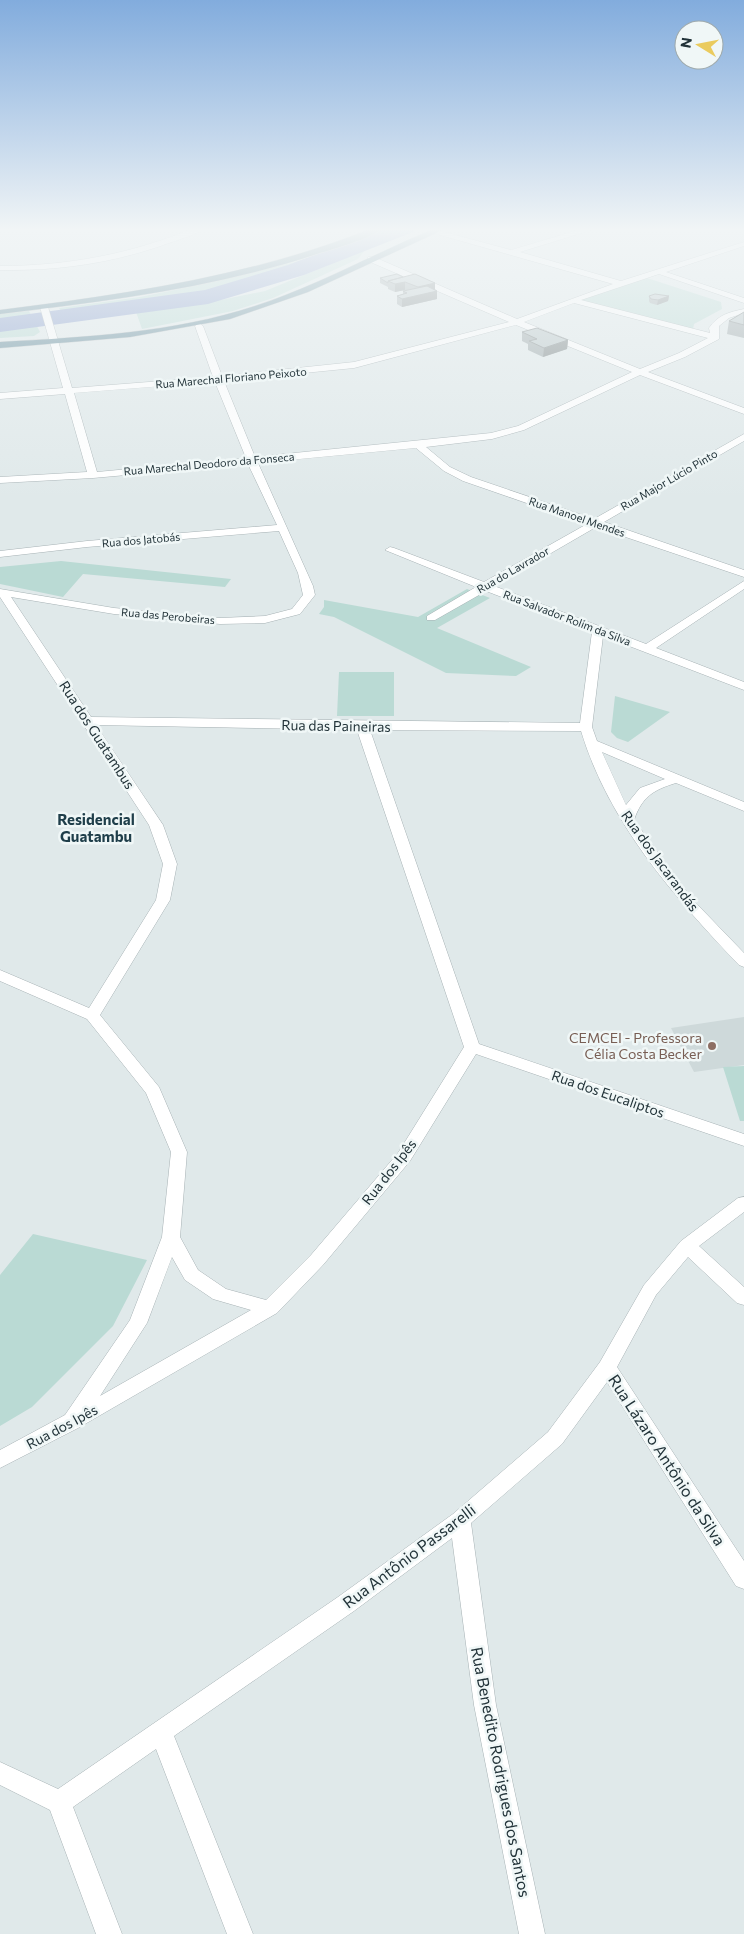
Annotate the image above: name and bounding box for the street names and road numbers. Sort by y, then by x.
street label: Rua Marechal Floriano Peixoto [155,364,308,391]
street label: Rua Major Lúcio Pinto [618,446,720,513]
street label: Rua Marechal Deodoro da Fonseca [123,450,295,477]
street label: Rua Manoel Mendes [527,494,627,539]
street label: Rua dos Jatobás [101,530,181,550]
street label: Rua do Lavrador [474,543,552,596]
street label: Rua Salvador Rolim da Silva [502,587,633,648]
street label: Rua das Perobeiras [121,605,215,626]
street label: Rua dos Guatambus [56,677,139,792]
street label: Rua das Paineiras [281,716,391,735]
street label: Rua dos Jacarandás [618,807,703,915]
street label: Rua dos Eucaliptos [549,1066,667,1121]
street label: Rua dos Ipês [358,1136,419,1208]
street label: Rua Lázaro Antônio da Silva [605,1371,730,1549]
street label: Rua dos Ipês [23,1401,100,1452]
street label: Rua Antônio Passarelli [339,1499,479,1612]
street label: Rua Benedito Rodrigues dos Santos [468,1645,535,1899]

